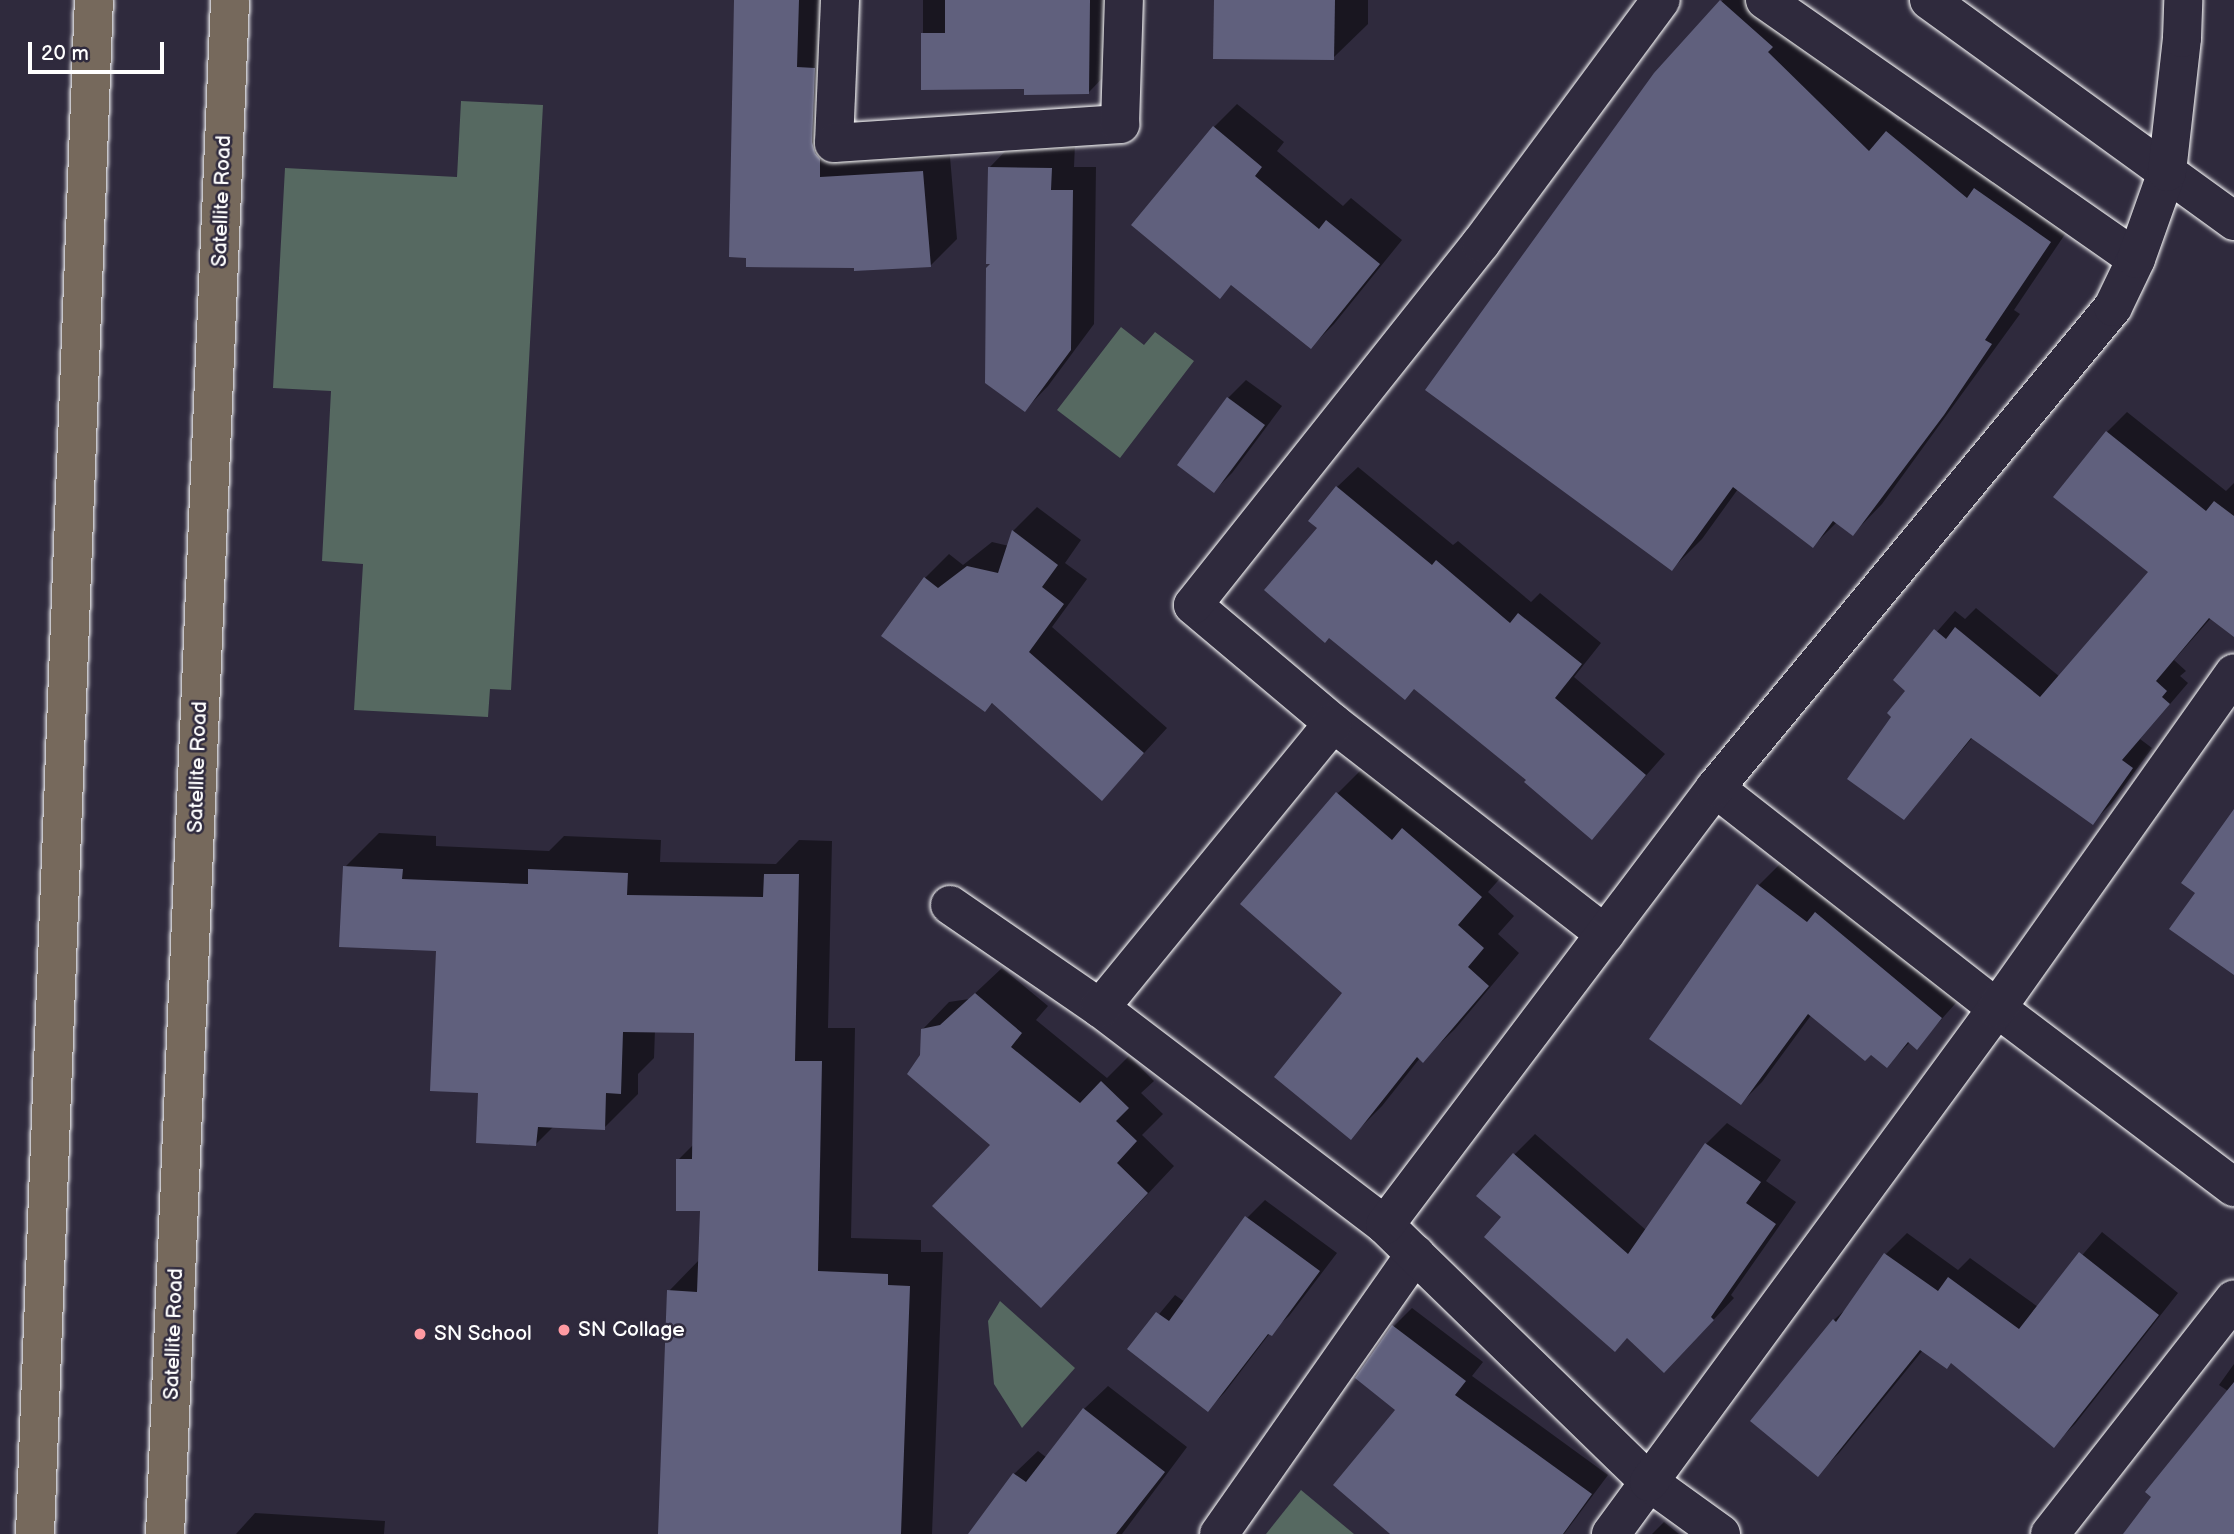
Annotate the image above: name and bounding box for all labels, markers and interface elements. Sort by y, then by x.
scale bar [32,28,168,72]
text: 20 m [41,41,89,66]
street label: Satellite Road [207,135,237,267]
street label: Satellite Road [183,701,213,833]
street label: Satellite Road [159,1268,189,1400]
place label: SN Collage [578,1317,685,1343]
place label: SN School [434,1321,532,1347]
marker: SN Collage [556,1322,572,1338]
marker: SN School [412,1326,428,1342]

